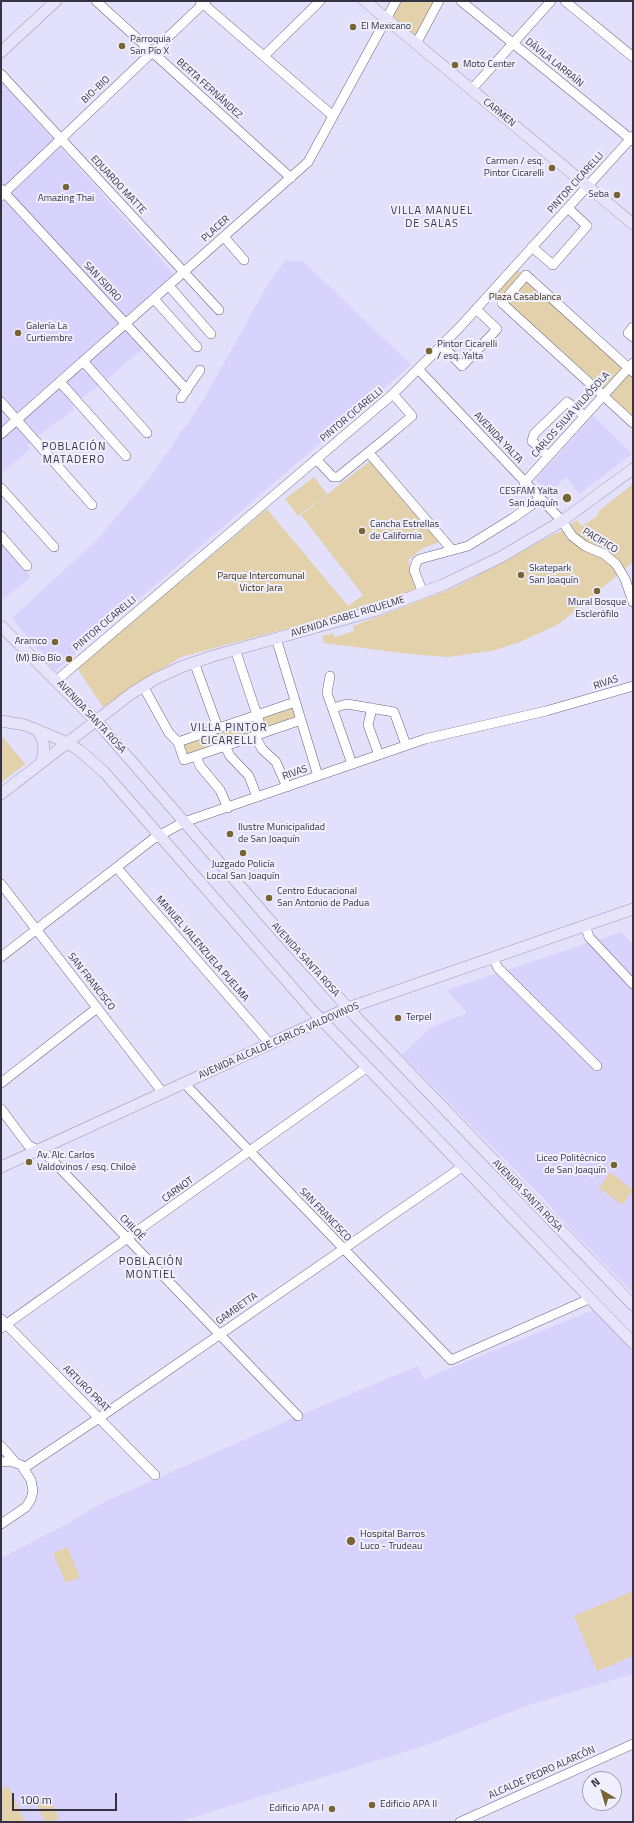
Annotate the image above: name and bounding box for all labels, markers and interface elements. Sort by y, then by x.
place label: El Mexicano [361,21,411,33]
marker: El Mexicano [348,22,358,32]
place label: Parroquia San Pío X [130,34,171,58]
street label: DÁVILA LARRAÍN [522,36,586,90]
marker: Parroquia San Pío X [117,41,127,51]
street label: BERTA FERNÁNDEZ [174,56,244,122]
place label: Moto Center [463,59,515,71]
marker: Moto Center [450,60,460,70]
street label: BIO-BIO [79,74,113,106]
street label: CARMEN [480,96,518,130]
street label: PINTOR CICARELLI [545,150,607,216]
street label: EDUARDO MATTE [88,153,148,217]
place label: Carmen / esq. Pintor Cicarelli [484,156,544,180]
marker: Carmen / esq. Pintor Cicarelli [547,163,557,173]
marker: Amazing Thai [61,182,71,192]
place label: Seba [588,189,609,201]
marker: Seba [612,190,622,200]
place label: Amazing Thai [38,193,94,205]
district label: VILLA MANUEL DE SALAS [391,204,473,230]
street label: PLACER [199,213,233,245]
street label: SAN ISIDRO [81,260,123,304]
park label: Plaza Casablanca [489,292,561,304]
place label: Galería La Curtiembre [26,321,73,344]
marker: Galería La Curtiembre [13,328,23,338]
place label: Pintor Cicarelli / esq. Yalta [437,339,497,362]
marker: Pintor Cicarelli / esq. Yalta [424,346,434,356]
street label: CARLOS SILVA VILDÓSOLA [529,370,613,460]
street label: PINTOR CICARELLI [318,385,386,445]
street label: AVENIDA YALTA [471,410,525,466]
district label: POBLACIÓN MATADERO [42,440,106,466]
place label: CESFAM Yalta San Joaquín [500,486,558,510]
marker: CESFAM Yalta San Joaquín [561,492,573,504]
place label: Cancha Estrellas de California [370,519,439,542]
marker: Cancha Estrellas de California [357,526,367,536]
street label: PACIFICO [580,526,620,556]
place label: Skatepark San Joaquín [529,563,578,586]
marker: Skatepark San Joaquín [516,570,526,580]
park label: Parque Intercomunal Victor Jara [217,571,305,594]
marker: Mural Bosque Esclerófilo [592,586,602,596]
street label: PINTOR CICARELLI [71,594,139,654]
street label: AVENIDA ISABEL RIQUELME [289,594,407,640]
place label: Mural Bosque Esclerófilo [568,597,626,620]
place label: Aramco [15,636,47,648]
marker: Aramco [50,637,60,647]
place label: (M) Bío Bío [16,653,61,665]
marker: (M) Bío Bío [64,654,74,664]
street label: RIVAS [592,673,620,693]
street label: AVENIDA SANTA ROSA [54,678,128,756]
district label: VILLA PINTOR CICARELLI [191,721,267,747]
street label: RIVAS [281,763,309,783]
place label: Ilustre Municipalidad de San Joaquín [238,822,325,846]
marker: Ilustre Municipalidad de San Joaquín [225,829,235,839]
marker: Juzgado Policía Local San Joaquín [238,848,248,858]
place label: Juzgado Policía Local San Joaquín [206,859,280,882]
place label: Centro Educacional San Antonio de Padua [277,886,369,910]
marker: Centro Educacional San Antonio de Padua [264,893,274,903]
street label: MANUEL VALENZUELA PUELMA [153,894,251,1004]
street label: AVENIDA SANTA ROSA [269,920,341,1000]
street label: SAN FRANCISCO [65,951,117,1013]
street label: AVENIDA ALCALDE CARLOS VALDOVINOS [197,1000,361,1082]
place label: Terpel [406,1012,431,1024]
marker: Terpel [393,1013,403,1023]
place label: Av. Alc. Carlos Valdovinos / esq. Chiloé [37,1150,136,1174]
place label: Liceo Politécnico de San Joaquín [536,1153,606,1176]
marker: Av. Alc. Carlos Valdovinos / esq. Chiloé [24,1157,34,1167]
street label: AVENIDA SANTA ROSA [489,1157,565,1235]
marker: Liceo Politécnico de San Joaquín [609,1160,619,1170]
street label: CARNOT [160,1175,196,1205]
street label: SAN FRANCISCO [297,1186,353,1244]
street label: CHILOÉ [117,1213,147,1243]
district label: POBLACIÓN MONTIEL [119,1255,183,1281]
street label: GAMBETTA [214,1290,260,1328]
street label: ARTURO PRAT [60,1363,112,1415]
place label: Hospital Barros Luco - Trudeau [360,1529,425,1552]
marker: Hospital Barros Luco - Trudeau [345,1535,357,1547]
street label: ALCALDE PEDRO ALARCÓN [487,1744,597,1802]
north arrow [582,1771,622,1811]
scale bar [14,1785,119,1811]
text: 100 m [19,1790,52,1809]
place label: Edificio APA II [380,1799,437,1811]
marker: Edificio APA II [367,1800,377,1810]
place label: Edificio APA I [269,1803,324,1815]
marker: Edificio APA I [327,1804,337,1814]

